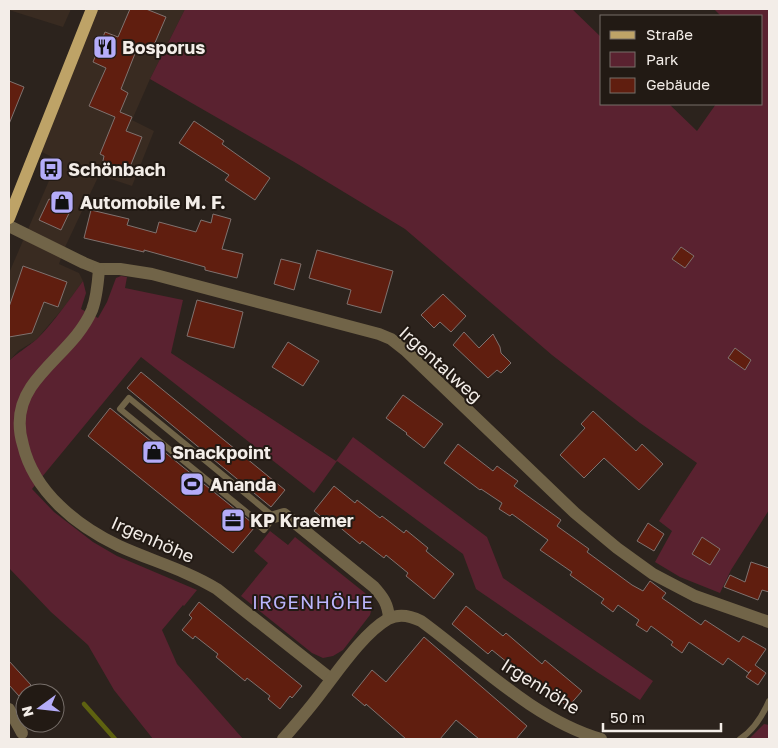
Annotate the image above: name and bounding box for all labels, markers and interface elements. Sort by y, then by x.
legend [600,15,763,105]
text: Straße [646,25,693,43]
restaurant icon: Bosporus [92,34,118,60]
place label: Bosporus [122,36,205,58]
text: Park [646,50,679,68]
text: Gebäude [646,75,710,93]
bus stop icon: Schönbach [38,156,64,182]
place label: Schönbach [68,158,166,180]
shop icon: Automobile M. F. [49,189,75,215]
place label: Automobile M. F. [80,191,226,213]
street label: Irgentalweg [395,321,487,407]
shop icon: Snackpoint [141,439,167,465]
place label: Snackpoint [172,441,271,463]
sports icon: Ananda [179,471,205,497]
place label: Ananda [210,473,277,495]
office icon: KP Kraemer [220,507,246,533]
place label: KP Kraemer [250,509,354,531]
street label: Irgenhöhe [108,511,198,567]
district label: IRGENHÖHE [252,590,374,613]
street label: Irgenhöhe [498,653,584,719]
north arrow [15,683,65,733]
scale bar [603,700,720,732]
text: N [17,704,37,719]
text: 50 m [610,708,645,726]

